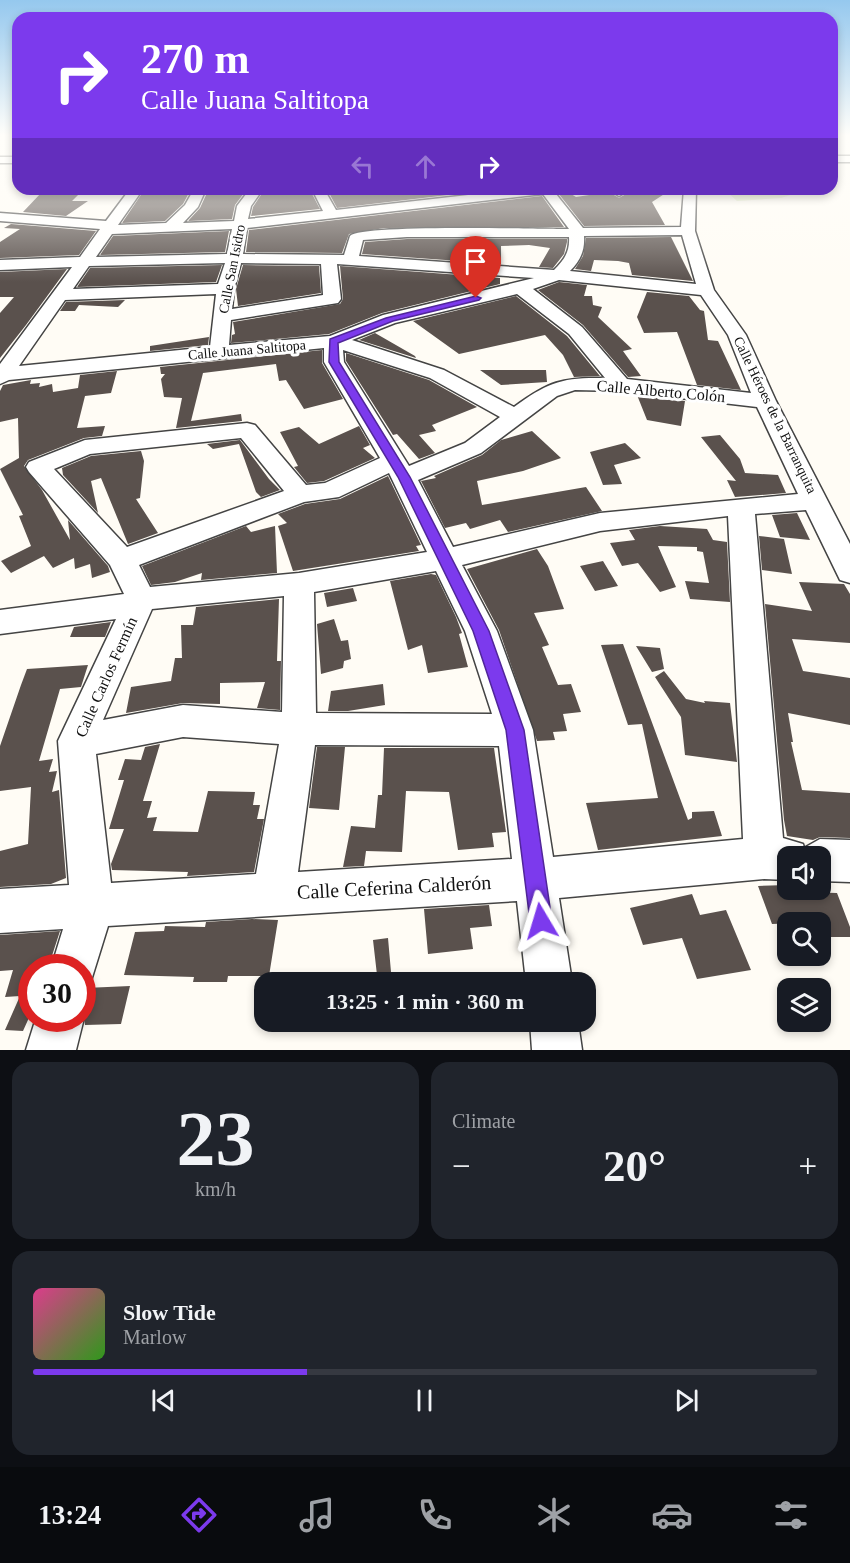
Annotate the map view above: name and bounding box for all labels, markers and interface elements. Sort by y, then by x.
icon: right [42,36,120,114]
text: 270 m [141,36,250,82]
text: Calle Juana Saltitopa [141,85,369,115]
icon: left [346,150,379,183]
icon: ahead [409,150,442,183]
icon: right [472,150,505,183]
street label: Calle San Isidro [216,223,248,315]
pin [450,236,501,298]
icon: arrive [459,245,492,278]
street label: Calle Héroes de la Barranquita [730,334,820,497]
street label: Calle Juana Saltitopa [187,337,307,363]
street label: Calle Alberto Colón [596,377,726,405]
street label: Calle Carlos Fermín [72,614,140,740]
map controls [777,846,831,1032]
button: sound [777,846,831,900]
street label: Calle Ceferina Calderón [296,871,492,903]
position arrow [509,889,573,953]
button: search [777,912,831,966]
speed limit sign: 30 [18,954,96,1032]
button: layers [777,978,831,1032]
text: 13:25 · 1 min · 360 m [326,989,524,1014]
text: 23 [177,1095,255,1182]
text: Climate [452,1110,515,1132]
text: 20° [603,1141,666,1191]
text: − [452,1148,471,1184]
text: + [798,1148,817,1184]
text: km/h [195,1178,236,1200]
text: Slow Tide [123,1300,216,1325]
text: Marlow [123,1326,186,1348]
icon: previous [147,1384,180,1417]
icon: pause [408,1384,441,1417]
icon: next [670,1384,703,1417]
icon: directions [178,1494,220,1536]
icon: music [296,1494,338,1536]
icon: phone [414,1494,456,1536]
icon: climate [533,1494,575,1536]
icon: car [651,1494,693,1536]
icon: filters [770,1494,812,1536]
text: 13:24 [38,1500,101,1530]

